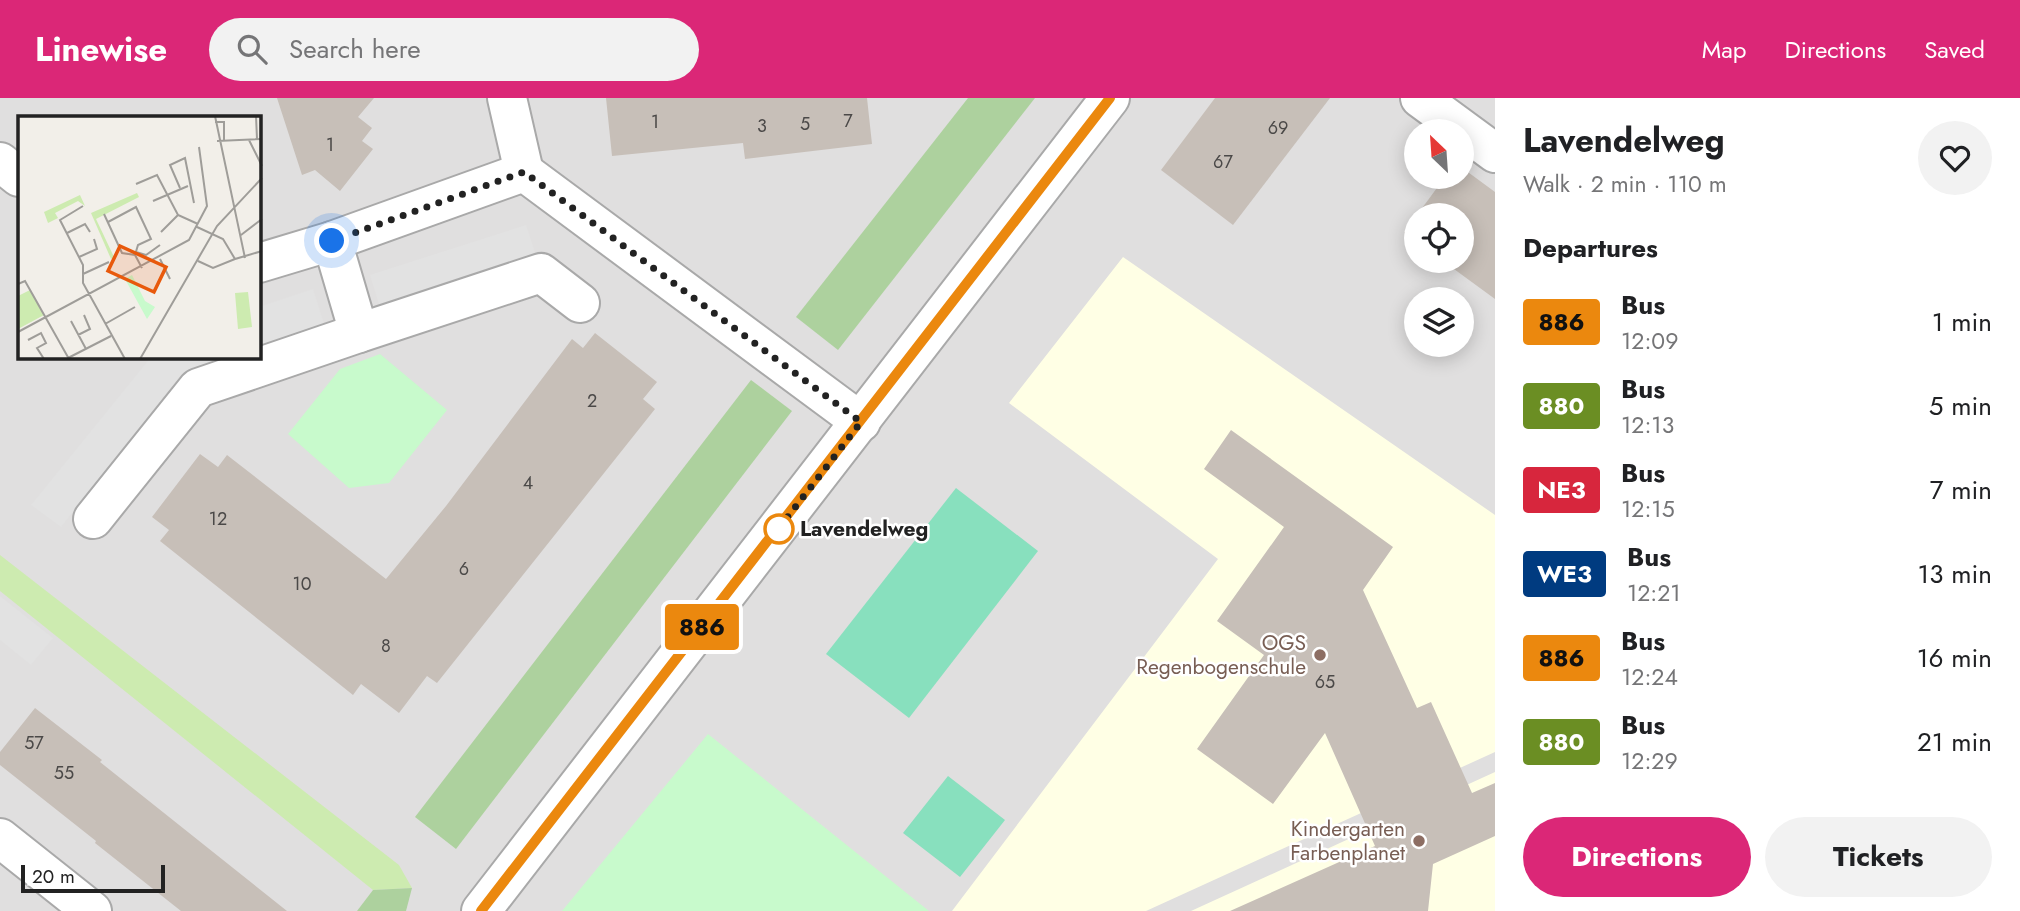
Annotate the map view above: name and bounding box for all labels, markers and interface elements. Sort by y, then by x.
search box [209,18,699,81]
text: Linewise [35,26,167,73]
icon: search [233,30,271,68]
text: Search here [289,30,421,68]
text: Map [1702,32,1747,67]
text: Directions [1785,32,1886,67]
text: Saved [1924,32,1985,67]
house number: 7 [843,108,853,134]
house number: 1 [651,109,659,135]
house number: 5 [800,111,810,137]
house number: 3 [757,113,767,139]
house number: 69 [1268,115,1288,141]
inset map [18,116,261,359]
text: Lavendelweg [1523,117,1725,164]
north arrow [1404,119,1474,189]
map controls [1404,119,1474,357]
button: heart [1918,121,1992,195]
house number: 1 [326,132,334,158]
house number: 67 [1213,149,1233,175]
text: Walk · 2 min · 110 m [1523,167,1727,201]
button: locate [1404,203,1474,273]
your location [314,223,349,258]
text: Departures [1523,229,1658,267]
text: Bus [1621,286,1665,324]
button: layers [1404,287,1474,357]
text: 1 min [1932,303,1992,341]
text: 886 [1538,304,1585,339]
text: 12:09 [1621,324,1678,358]
text: Bus [1621,370,1665,408]
text: 5 min [1929,387,1992,425]
house number: 2 [587,388,597,414]
text: 880 [1539,388,1584,423]
text: 12:13 [1621,408,1674,442]
text: Bus [1621,454,1665,492]
house number: 4 [523,470,533,496]
text: 7 min [1930,471,1992,509]
text: NE3 [1537,472,1586,507]
text: 12:15 [1621,492,1675,526]
house number: 12 [209,506,227,532]
marker: Lavendelweg [764,514,794,544]
place label: Lavendelweg [800,514,928,544]
text: Bus [1627,538,1671,576]
text: 13 min [1918,555,1992,593]
house number: 6 [459,556,469,582]
text: WE3 [1537,556,1592,591]
house number: 10 [293,571,312,597]
text: 12:21 [1627,576,1681,610]
line badge: 886 [662,604,742,650]
text: 886 [679,609,725,644]
text: Bus [1621,622,1665,660]
place label: OGS Regenbogenschule [1136,628,1306,682]
house number: 8 [381,633,391,659]
text: 16 min [1917,639,1992,677]
text: 886 [1538,640,1585,675]
marker: OGS Regenbogenschule [1312,647,1328,663]
text: 12:24 [1621,660,1678,694]
house number: 65 [1315,669,1335,695]
text: Bus [1621,706,1665,744]
text: 21 min [1917,723,1992,761]
text: 880 [1539,724,1584,759]
house number: 57 [24,730,44,756]
text: 12:29 [1621,744,1678,778]
house number: 55 [54,760,74,786]
place label: Kindergarten Farbenplanet [1290,814,1405,868]
button: Directions [1523,817,1751,897]
button: Tickets [1765,817,1992,897]
marker: Kindergarten Farbenplanet [1411,833,1427,849]
scale bar [21,862,164,894]
text: 20 m [32,863,75,890]

